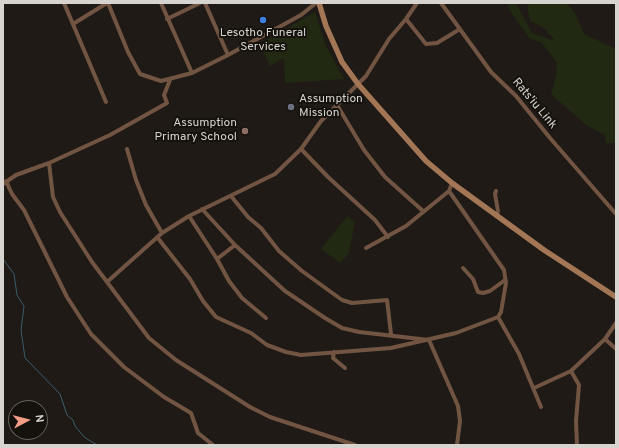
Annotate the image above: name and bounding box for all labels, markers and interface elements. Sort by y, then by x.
marker: Lesotho Funeral Services [258,15,268,25]
place label: Lesotho Funeral Services [220,27,306,55]
street label: Rats'iu Link [509,76,559,132]
place label: Assumption Mission [299,93,363,121]
marker: Assumption Mission [286,102,296,112]
place label: Assumption Primary School [155,117,237,145]
marker: Assumption Primary School [240,126,250,136]
north arrow [8,400,48,440]
text: N [31,414,46,423]

